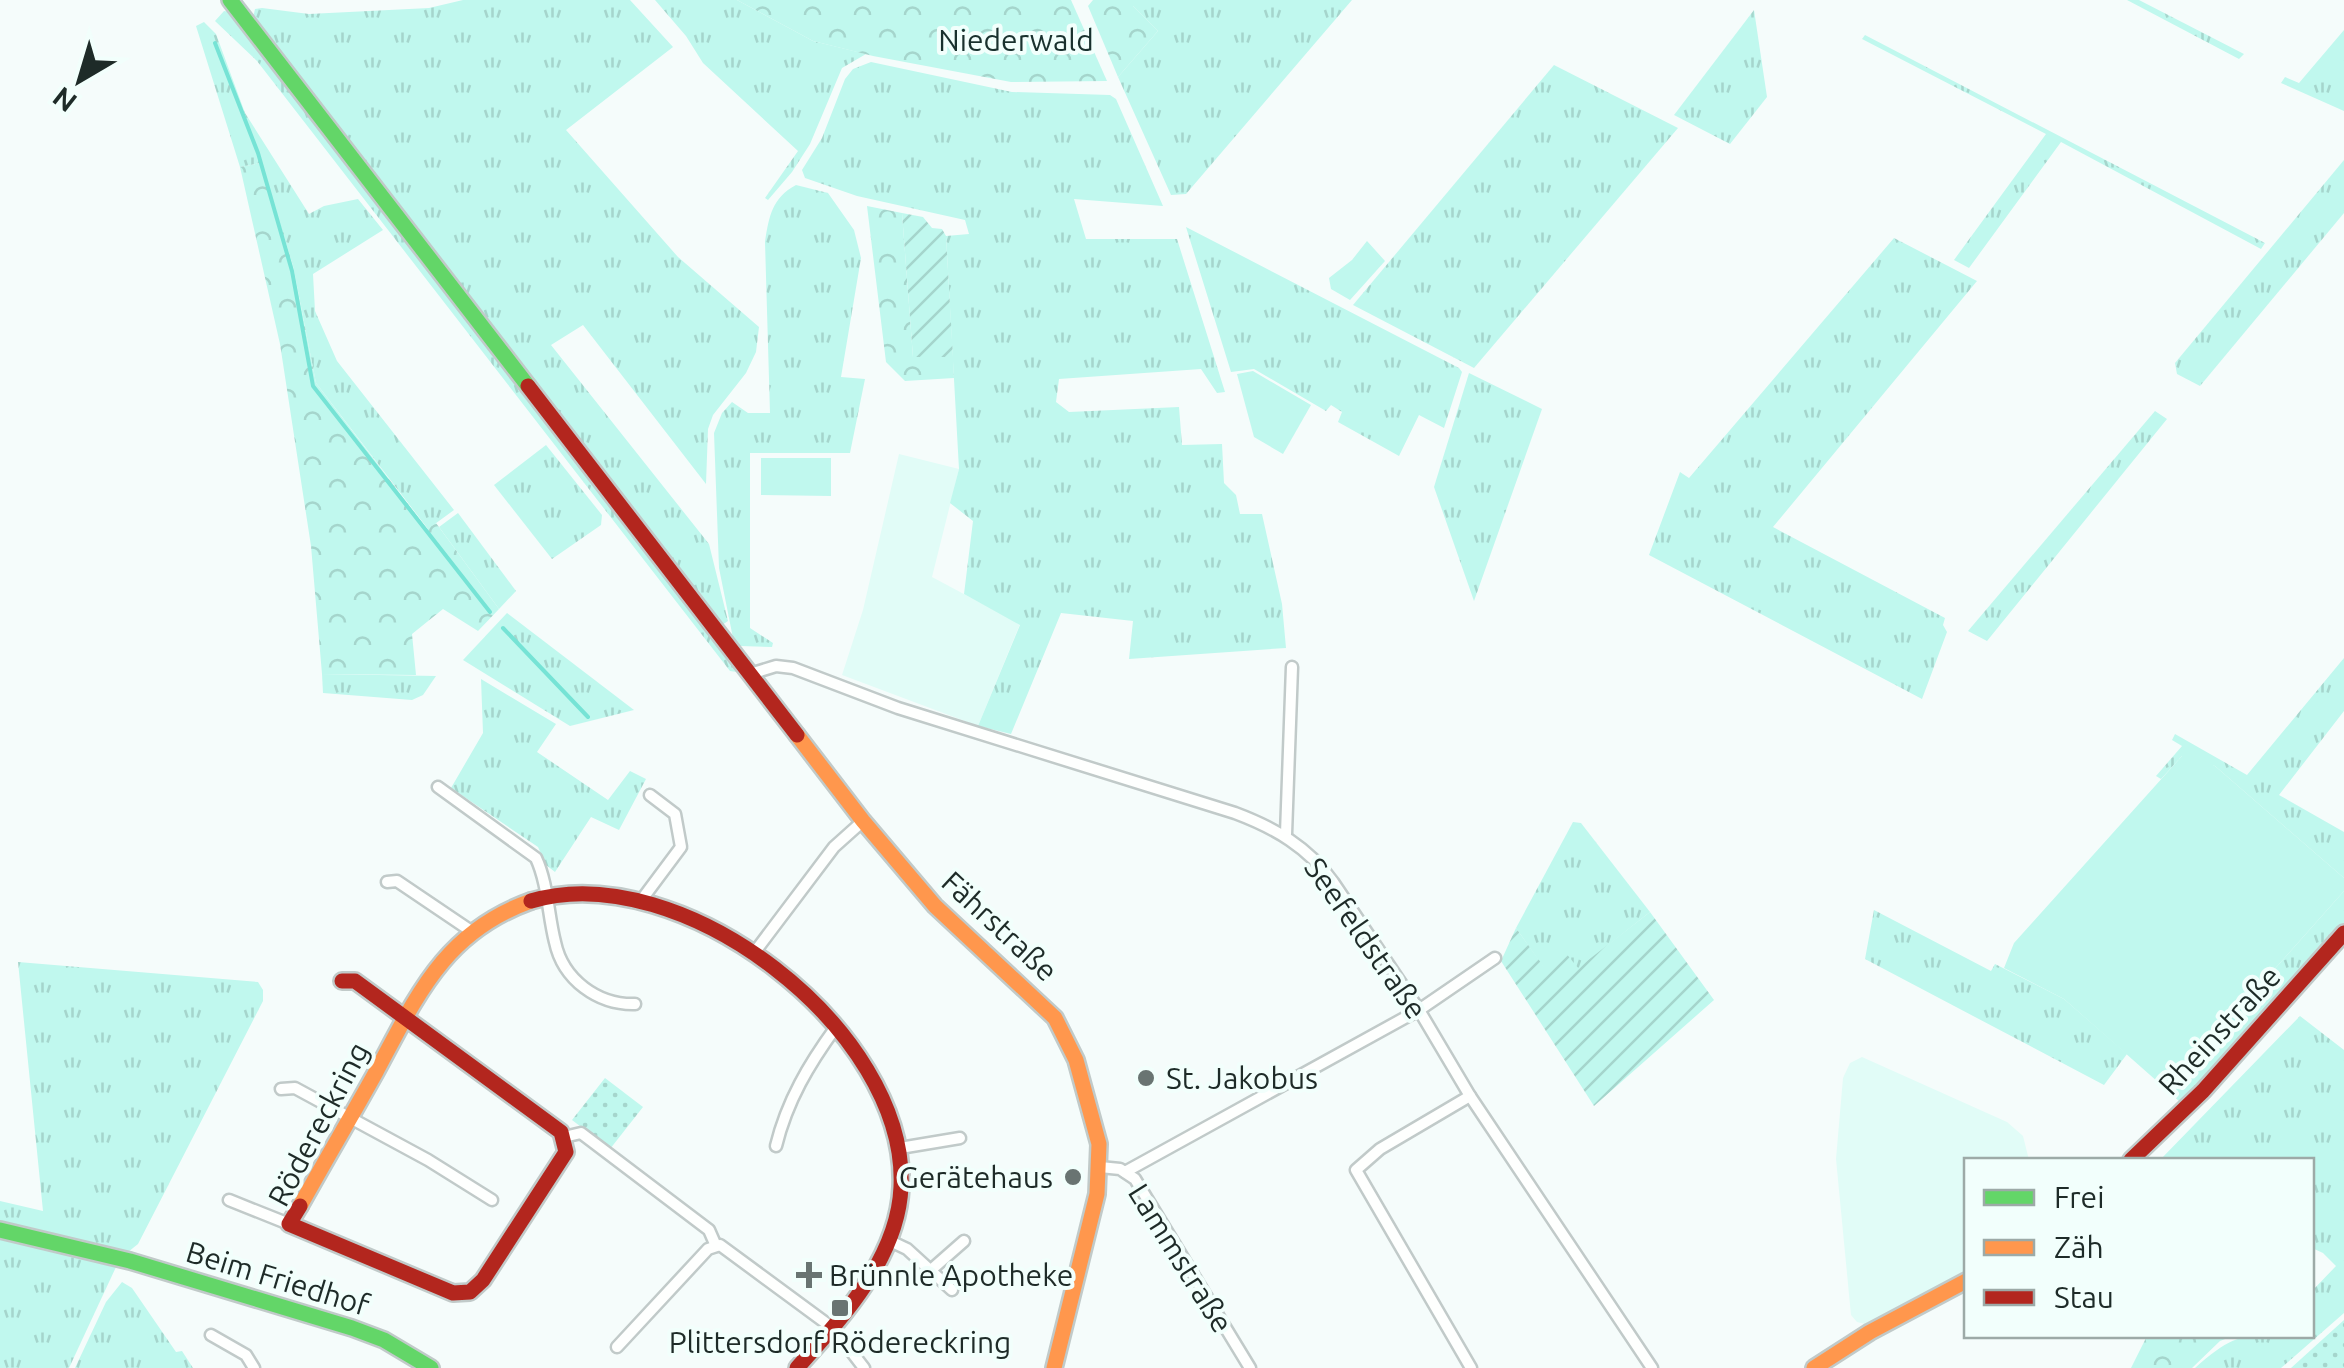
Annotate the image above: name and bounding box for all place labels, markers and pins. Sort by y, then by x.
place label: St. Jakobus [1166,1061,1318,1095]
marker: St. Jakobus [1135,1067,1157,1089]
place label: Gerätehaus [899,1160,1053,1194]
marker: Gerätehaus [1062,1166,1084,1188]
place label: Brünnle Apotheke [829,1258,1073,1292]
marker: Brünnle Apotheke [798,1264,820,1286]
marker: Plittersdorf Rödereckring [829,1297,851,1319]
place label: Plittersdorf Rödereckring [669,1325,1011,1359]

